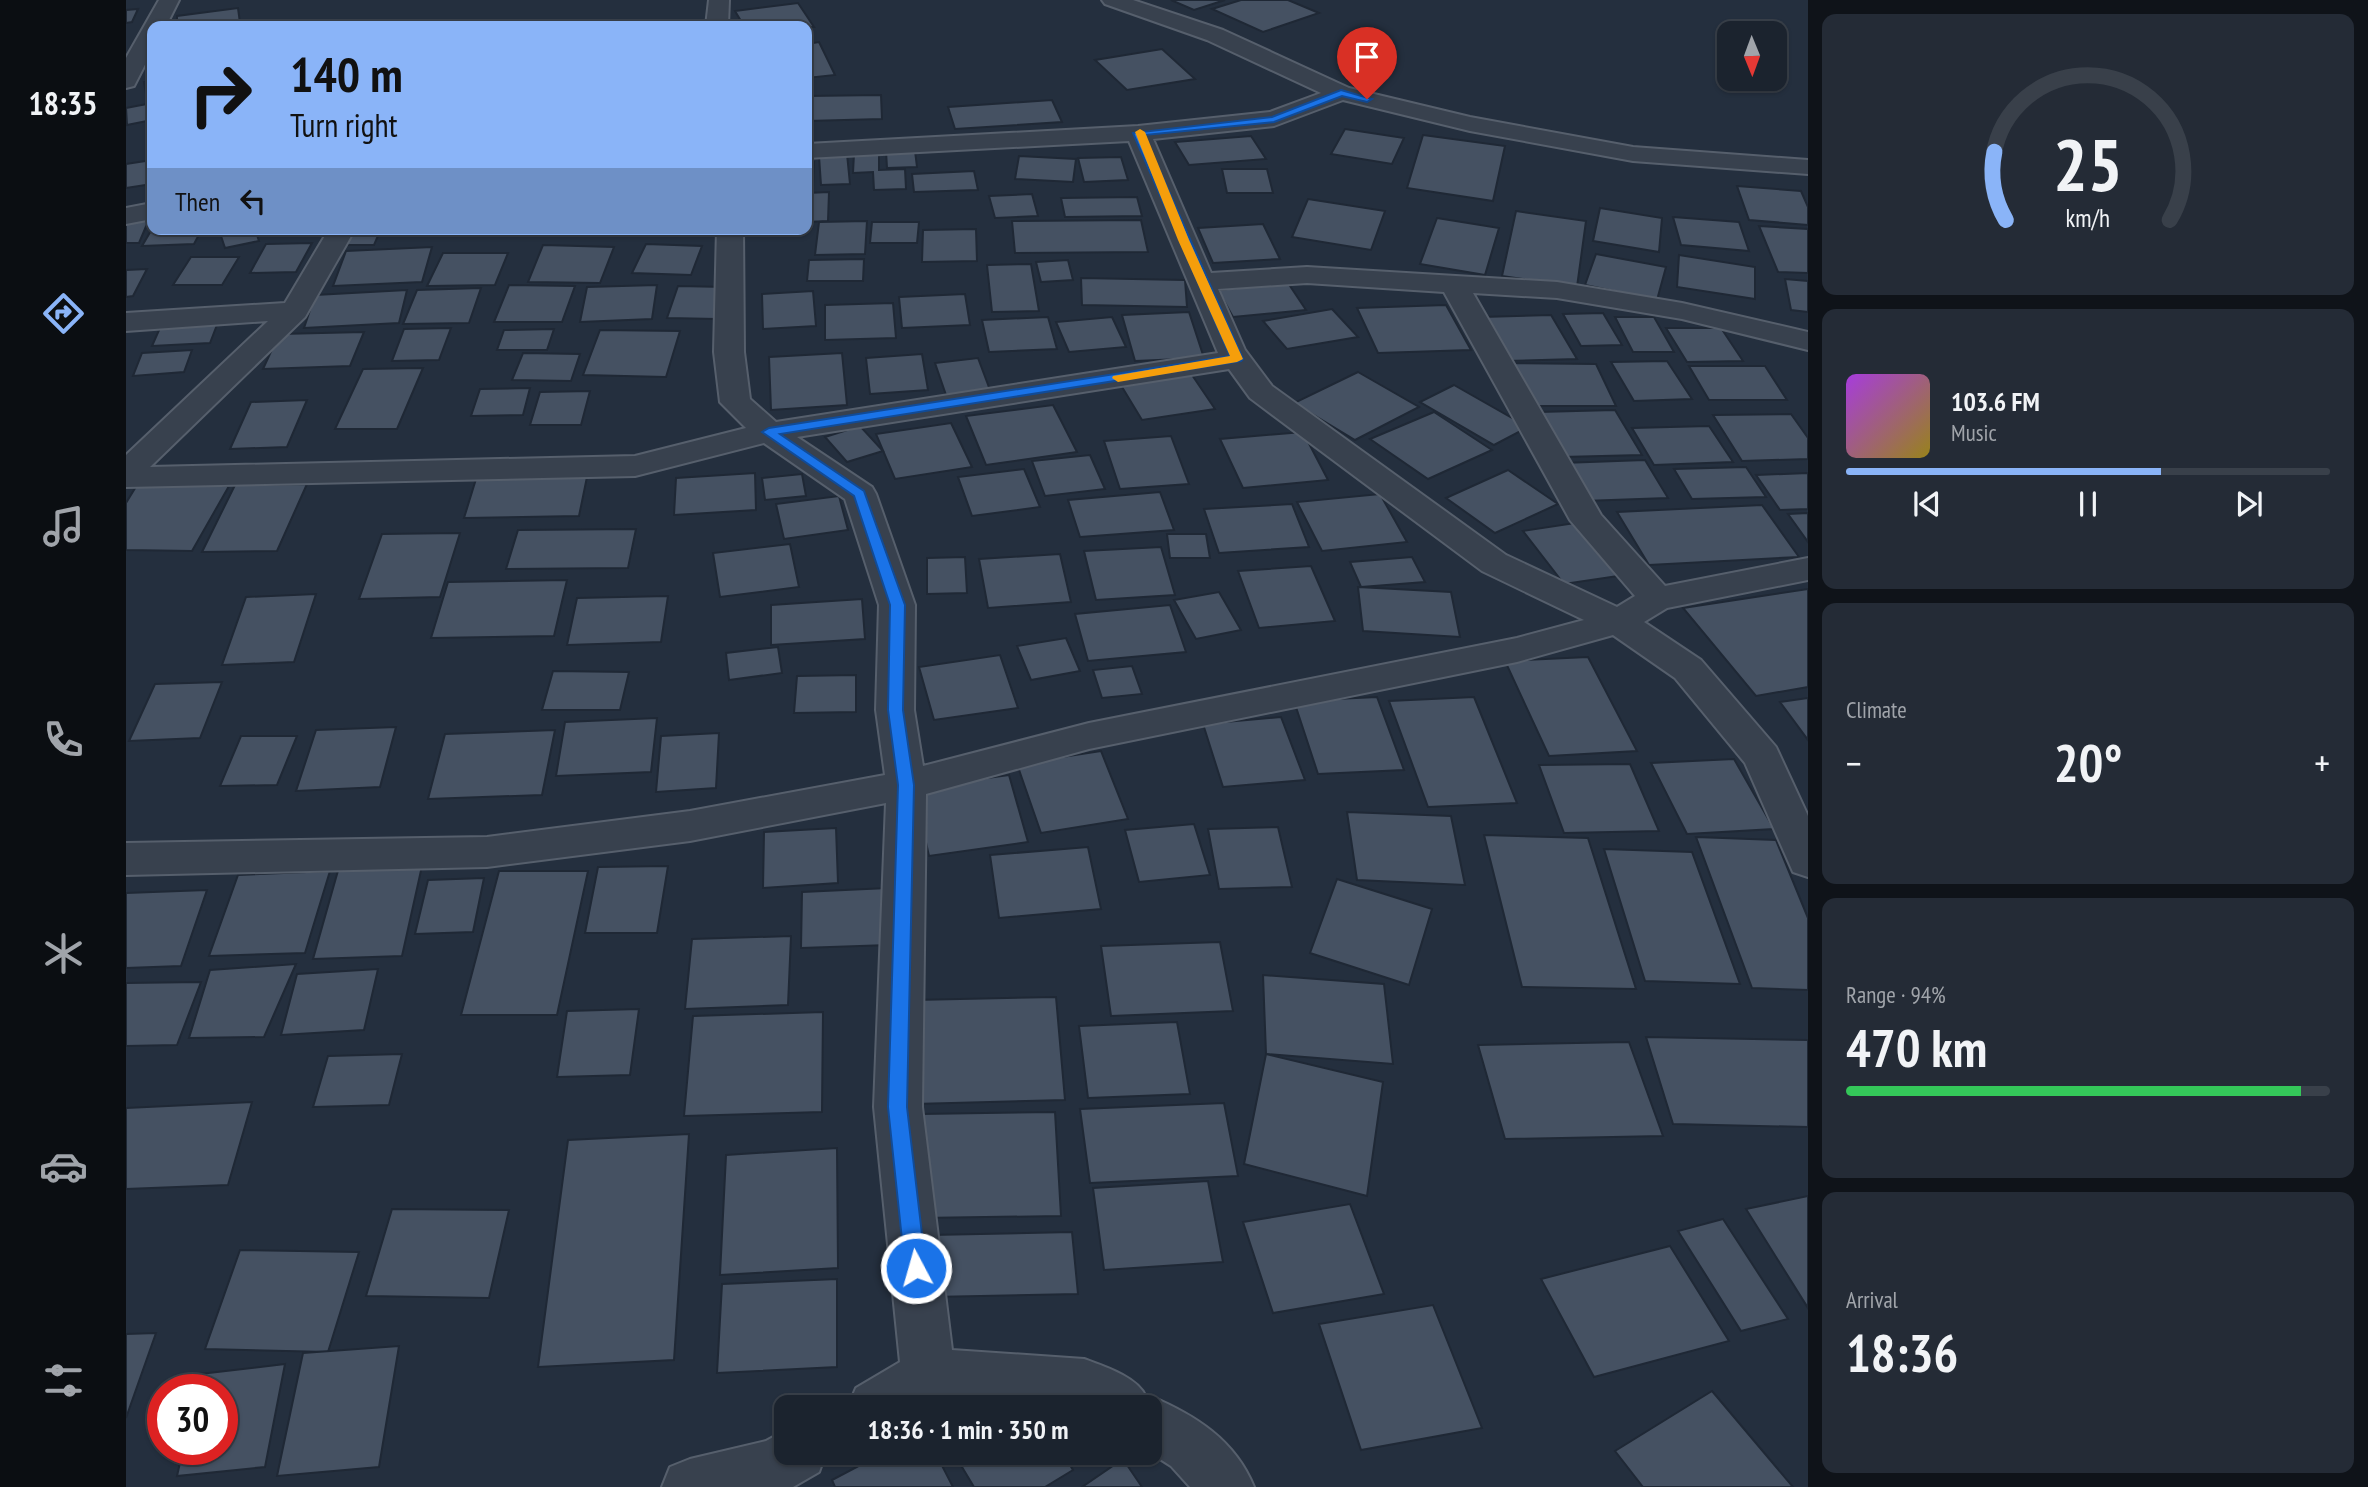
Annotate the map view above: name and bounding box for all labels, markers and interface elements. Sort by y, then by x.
north arrow [1717,21,1787,91]
map controls [1717,21,1787,91]
pin [1337,27,1397,99]
icon: arrive [1348,38,1386,76]
text: 140 m [290,42,403,106]
icon: right [175,49,266,140]
text: 18:35 [28,82,98,124]
text: Turn right [290,104,398,146]
text: 25 [2053,117,2123,211]
icon: left [234,182,272,220]
text: Then [175,185,220,218]
text: km/h [2066,202,2110,234]
icon: directions [39,289,88,338]
text: 103.6 FM [1951,385,2040,418]
text: Music [1951,418,1997,447]
icon: previous [1908,485,1946,523]
icon: pause [2069,485,2107,523]
icon: next [2230,485,2268,523]
icon: music [39,502,88,551]
text: Climate [1846,695,1907,724]
icon: phone [39,715,88,764]
text: 20° [2054,729,2122,796]
text: − [1846,738,1862,787]
text: + [2314,738,2330,787]
icon: climate [39,929,88,978]
text: Range · 94% [1846,980,1946,1009]
text: 470 km [1846,1014,1987,1081]
icon: car [39,1142,88,1191]
position arrow [879,1231,953,1305]
text: Arrival [1846,1285,1898,1314]
text: 18:36 [1846,1319,1958,1386]
icon: filters [39,1356,88,1405]
speed limit sign: 30 [147,1374,238,1465]
text: 18:36 · 1 min · 350 m [868,1413,1068,1446]

